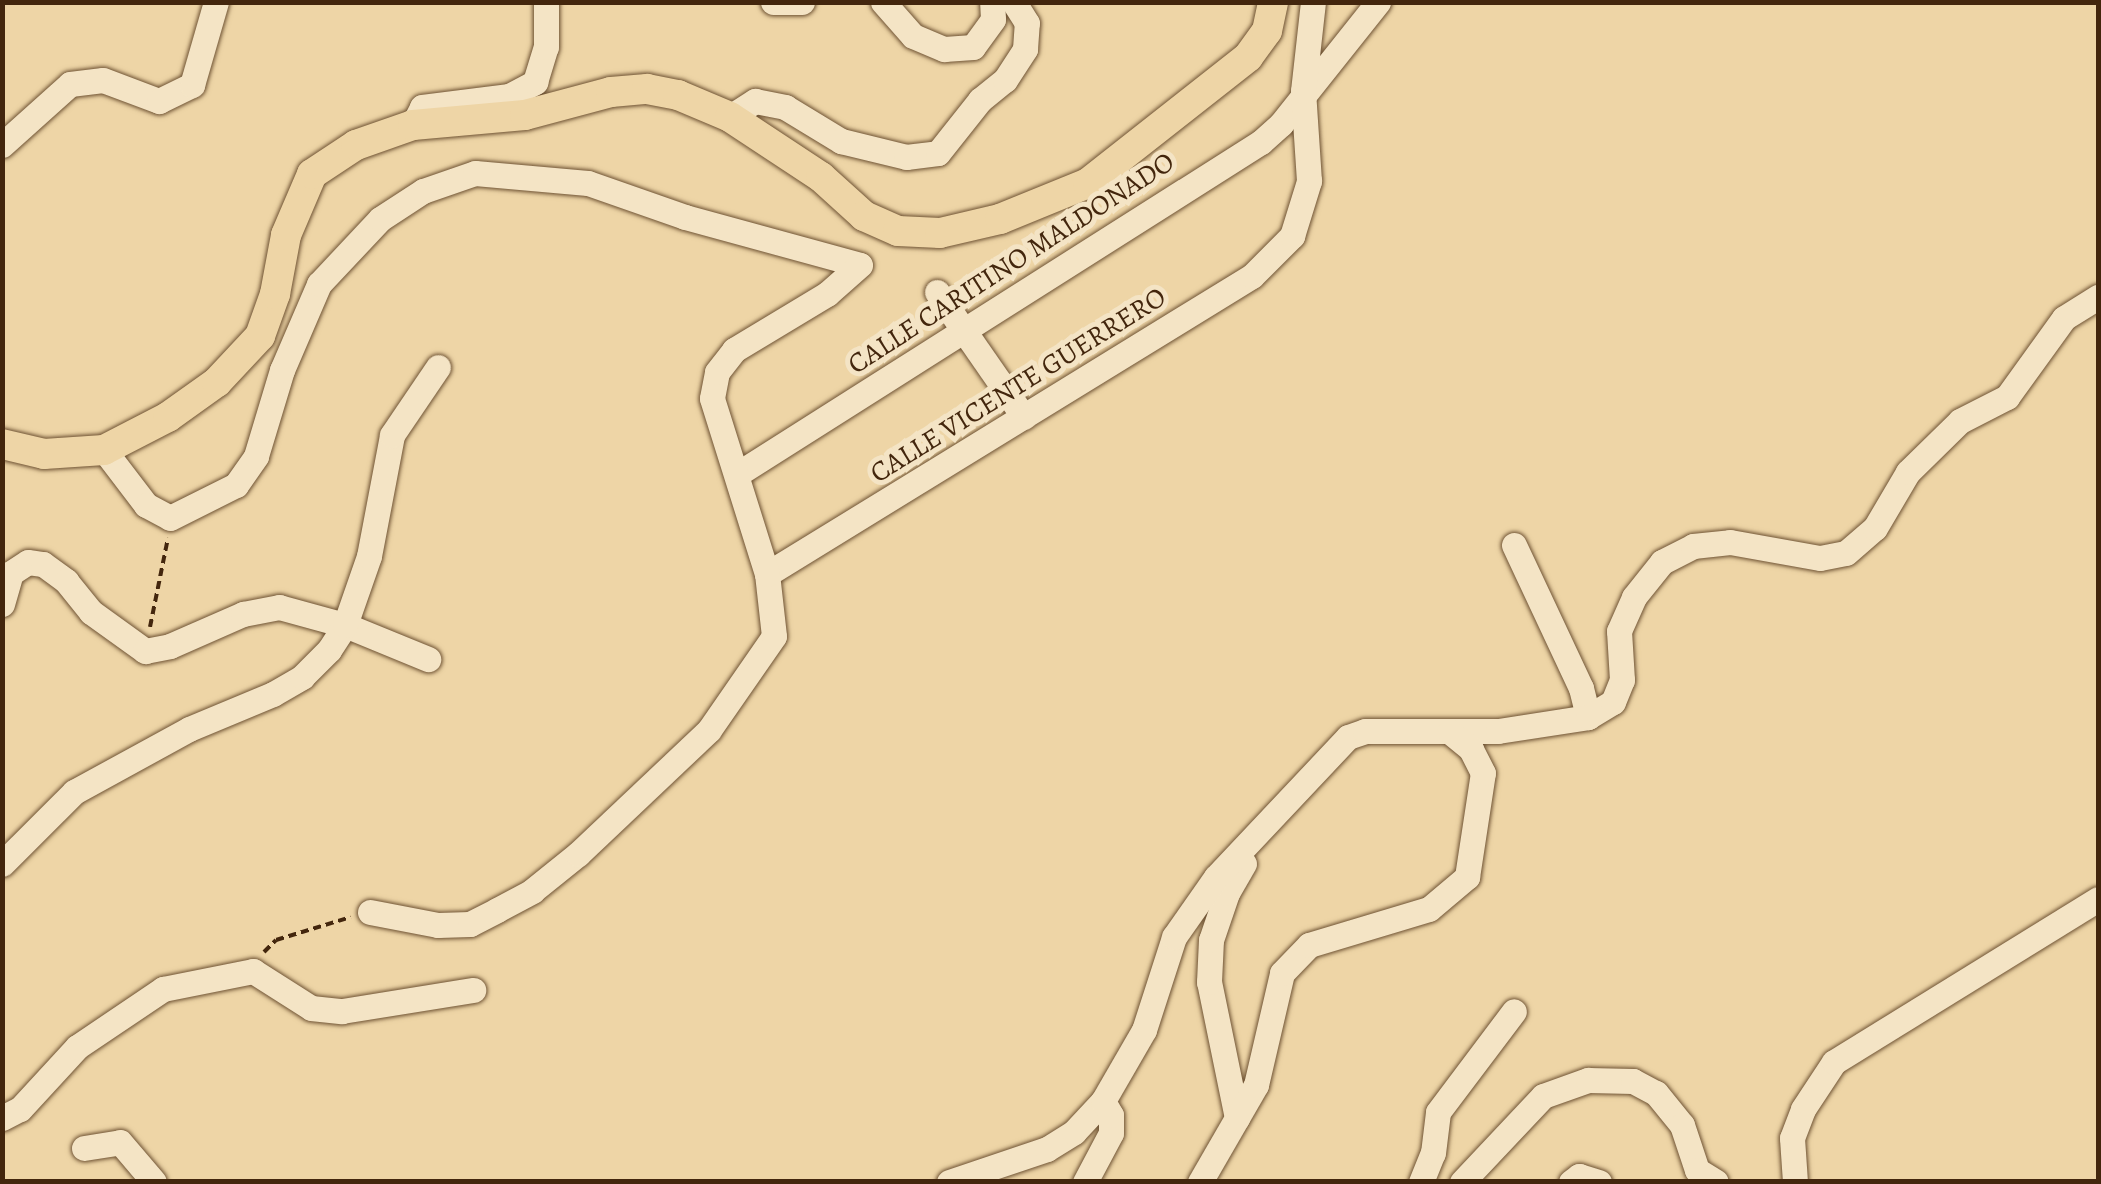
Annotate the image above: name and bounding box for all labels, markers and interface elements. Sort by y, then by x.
street label: CALLE CARITINO MALDONADO [842,145,1180,381]
street label: CALLE VICENTE GUERRERO [864,280,1172,490]

